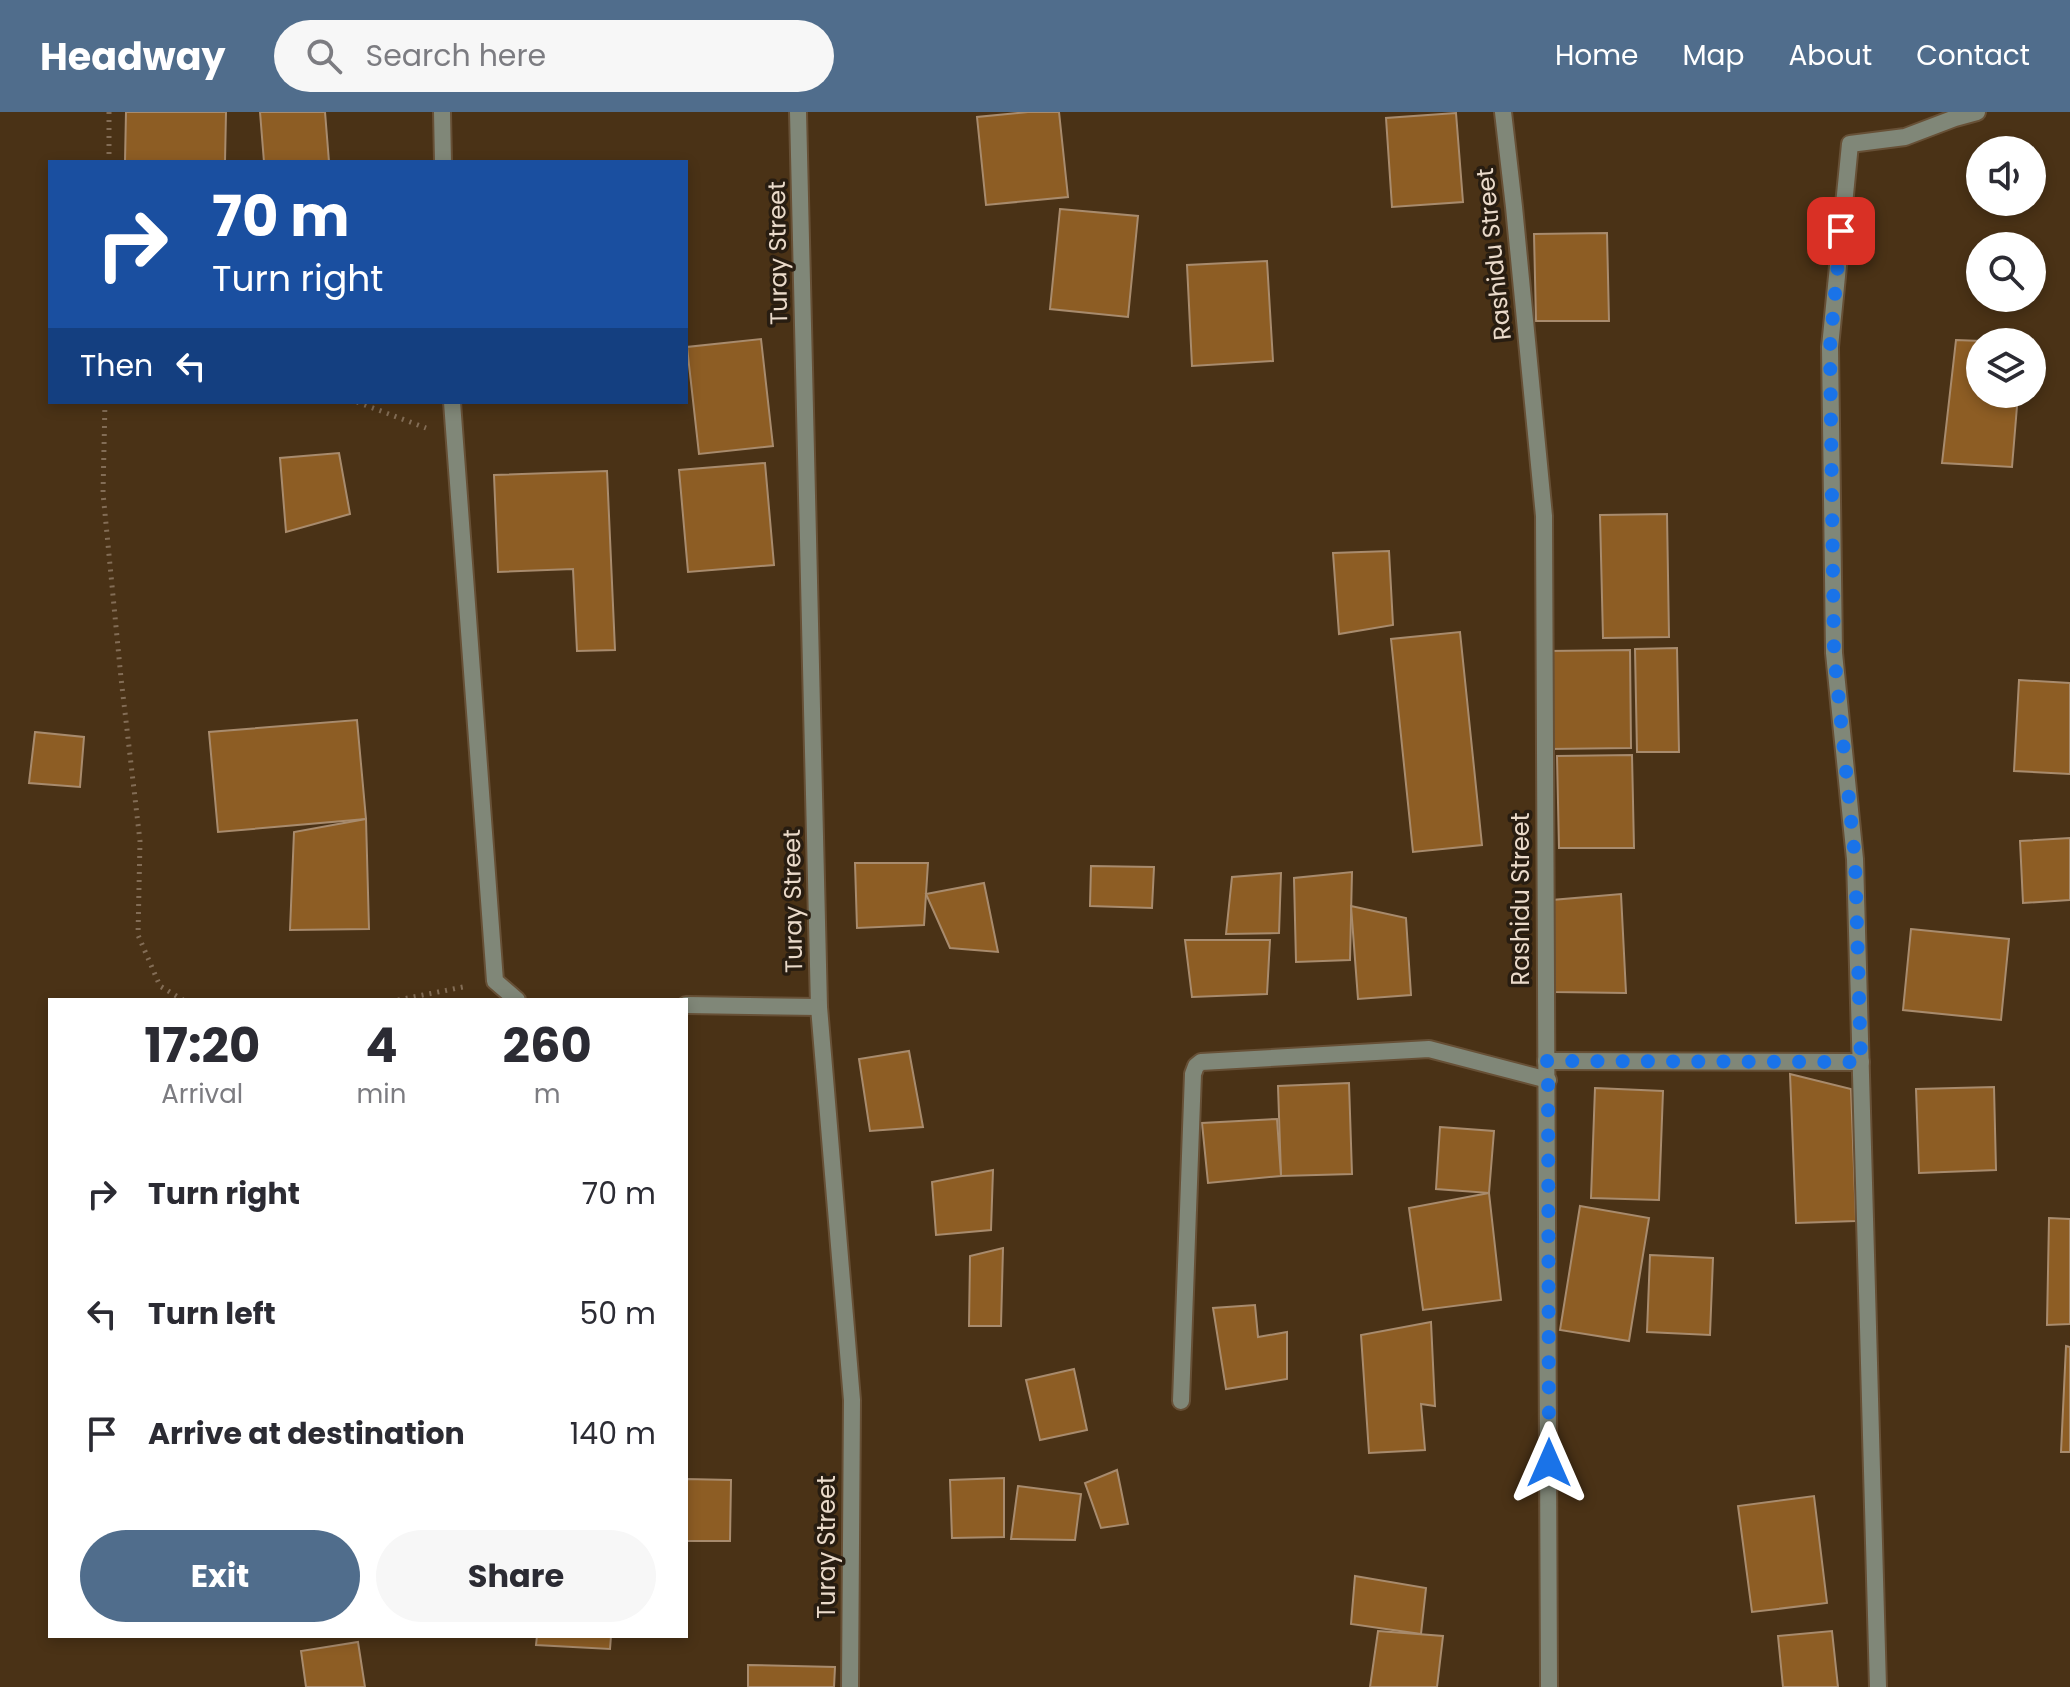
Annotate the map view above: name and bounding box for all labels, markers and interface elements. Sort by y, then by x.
search box [274,20,834,92]
text: Headway [40,30,226,83]
icon: search [302,34,346,78]
text: Search here [366,34,546,77]
text: Home [1555,36,1638,75]
text: Map [1682,36,1744,75]
text: About [1788,36,1872,75]
text: Contact [1916,36,2030,75]
map controls [1966,136,2046,408]
button: sound [1966,136,2046,216]
street label: Rashidu Street [1468,166,1519,342]
text: 70 m [212,177,350,256]
street label: Turay Street [760,181,795,325]
icon: right [80,192,184,296]
pin [1807,197,1875,265]
icon: arrive [1819,209,1863,253]
button: search [1966,232,2046,312]
text: Turn right [212,253,383,304]
button: layers [1966,328,2046,408]
text: Then [80,344,153,387]
icon: left [169,344,213,388]
street label: Rashidu Street [1504,813,1537,985]
street label: Turay Street [775,829,810,973]
text: 17:20 [144,1012,260,1079]
text: 4 [365,1012,398,1079]
text: 260 [503,1012,592,1079]
text: Arrival [161,1076,243,1112]
text: min [356,1076,406,1112]
text: m [534,1076,561,1112]
icon: right [80,1172,124,1216]
text: Turn right [148,1172,300,1215]
text: 70 m [582,1172,656,1215]
icon: left [80,1292,124,1336]
text: Turn left [148,1292,276,1335]
text: 50 m [579,1292,656,1335]
icon: arrive [80,1412,124,1456]
text: Arrive at destination [148,1412,465,1455]
text: 140 m [570,1412,656,1455]
position arrow [1507,1421,1591,1505]
street label: Turay Street [810,1475,843,1619]
button: Exit [80,1530,360,1622]
button: Share [376,1530,656,1622]

